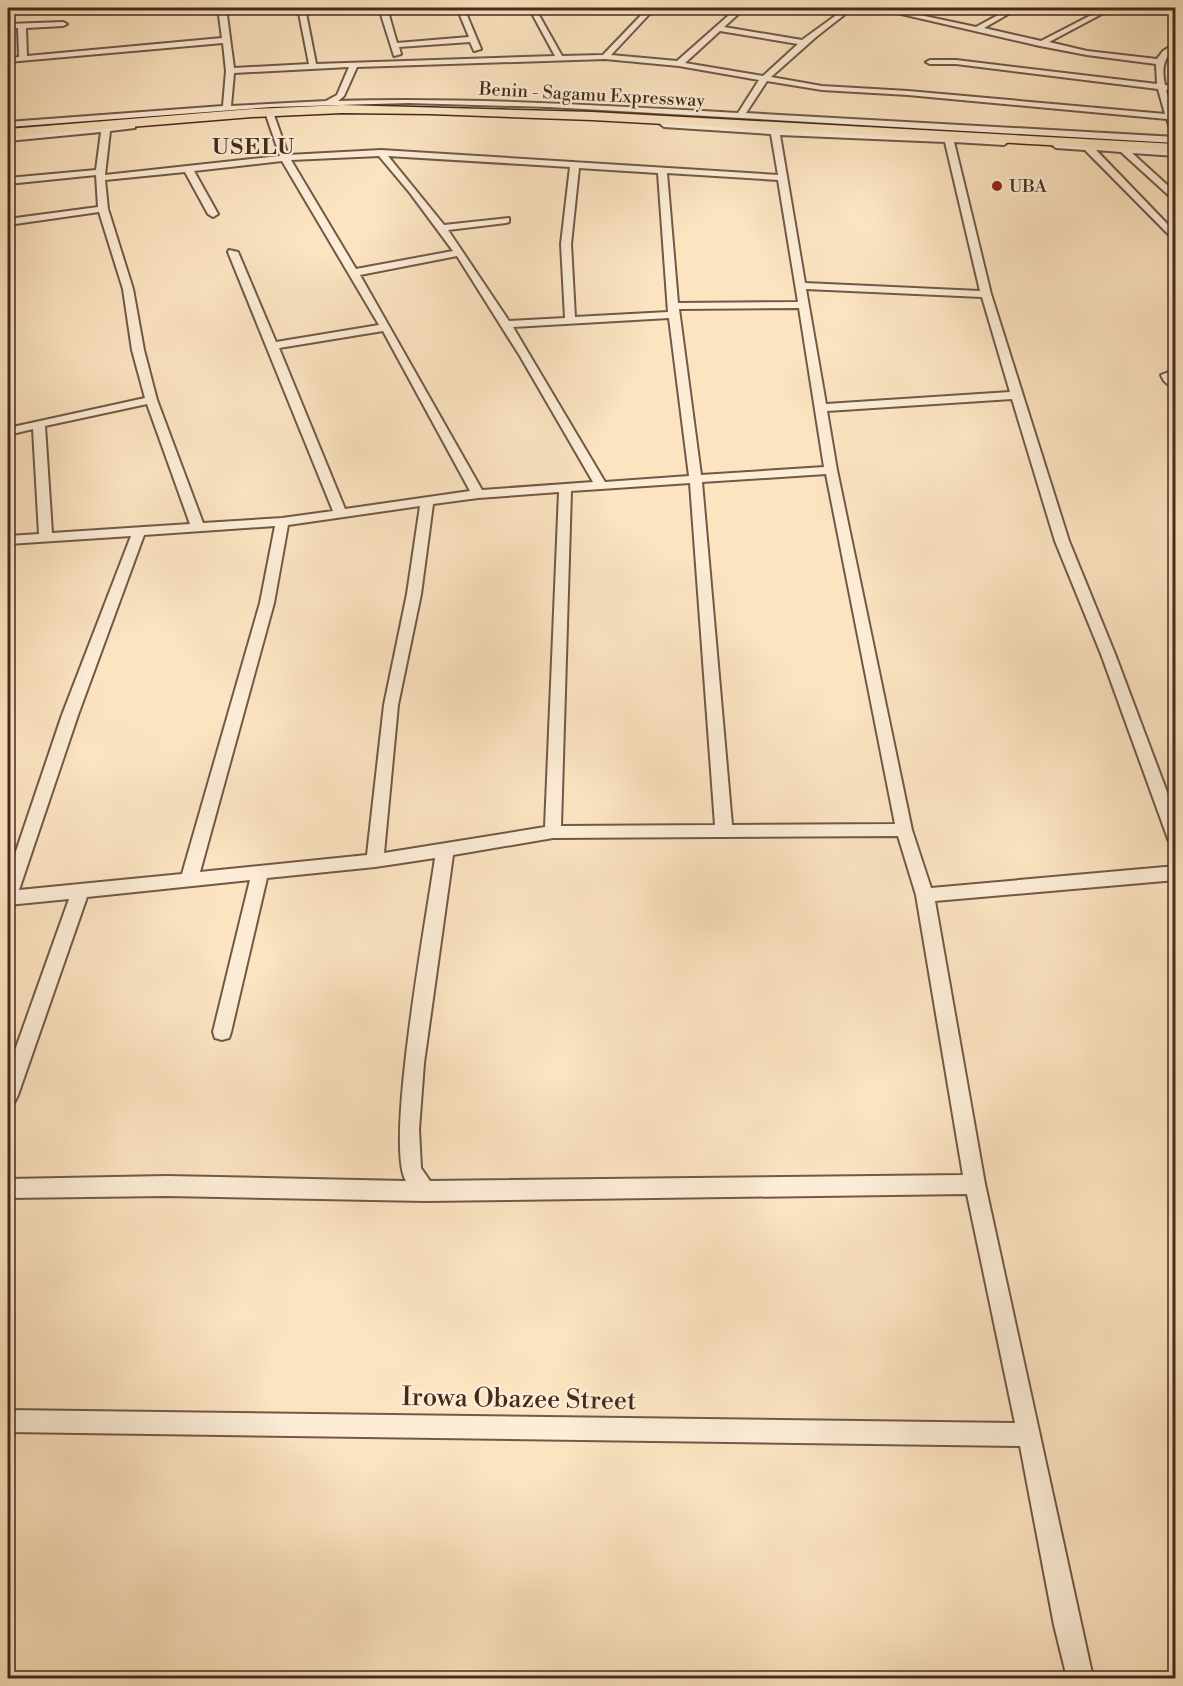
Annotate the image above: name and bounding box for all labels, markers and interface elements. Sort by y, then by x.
street label: Benin - Sagamu Expressway [477,78,706,112]
district label: USELU [212,134,296,161]
place label: UBA [1009,175,1047,198]
marker: UBA [990,179,1004,193]
street label: Irowa Obazee Street [401,1381,637,1417]

